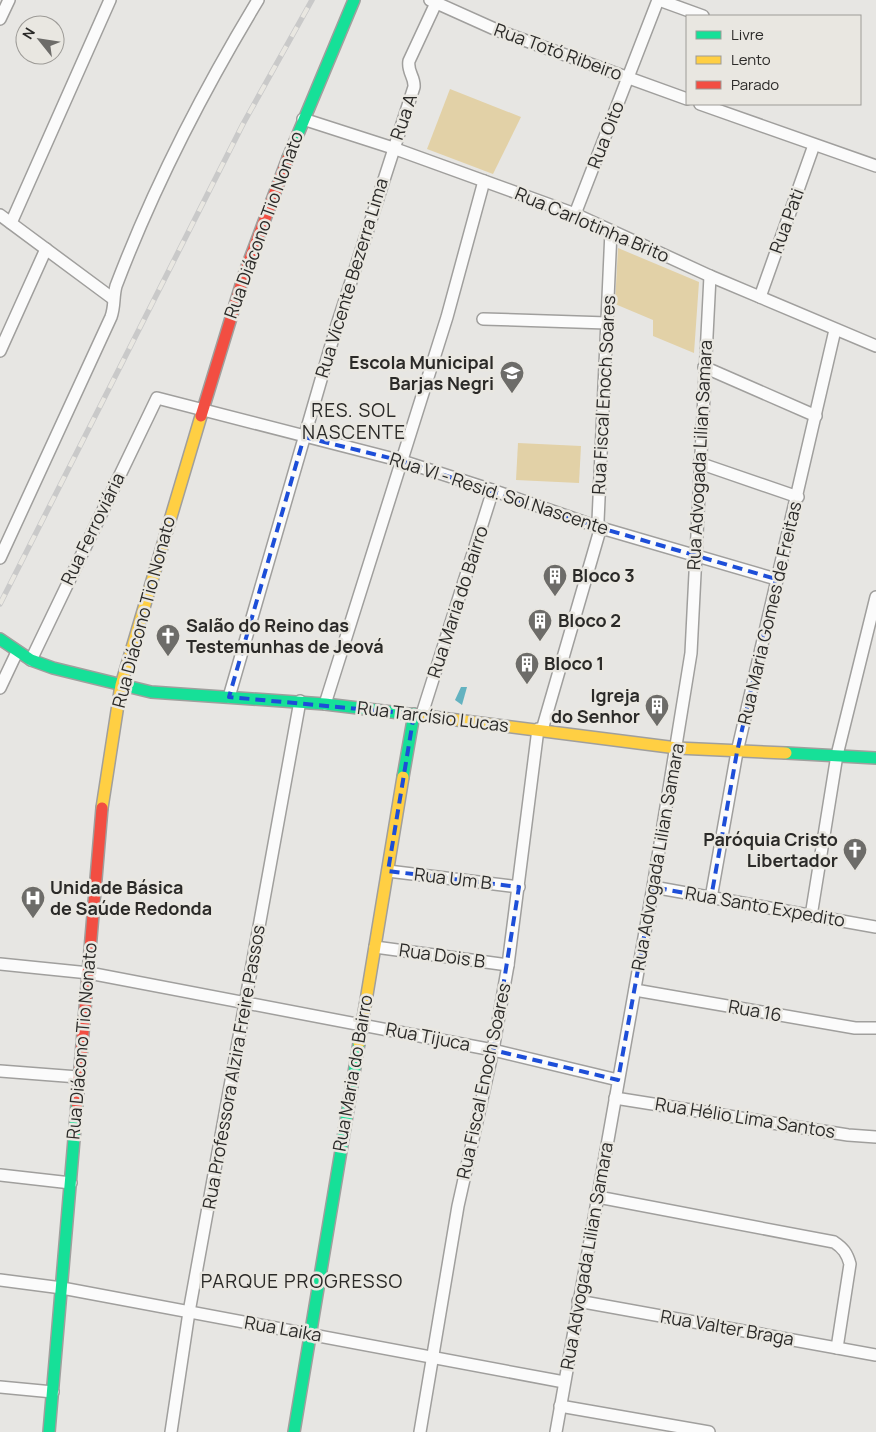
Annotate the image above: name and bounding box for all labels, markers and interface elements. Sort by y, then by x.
north arrow [15,15,65,65]
legend [686,15,861,105]
street label: Rua Totó Ribeiro [491,17,626,85]
text: N [18,24,39,42]
text: Livre [731,24,764,45]
text: Lento [731,49,771,70]
text: Parado [731,74,779,95]
street label: Rua A [384,90,422,143]
street label: Rua Oito [581,97,629,172]
street label: Rua Diácono Tio Nonato [218,128,308,322]
street label: Rua Vicente Bezerra Lima [309,175,393,381]
street label: Rua Carlotinha Brito [512,181,673,267]
street label: Rua Pati [763,185,809,256]
street label: Rua Fiscal Enoch Soares [586,295,620,495]
street label: Rua Advogada Lilian Samara [681,339,717,571]
place label: Escola Municipal Barjas Negri [349,350,494,395]
school or university icon: Escola Municipal Barjas Negri [499,360,525,394]
district label: RES. SOL NASCENTE [302,397,406,445]
street label: Rua VI - Resid. Sol Nascente [387,446,612,540]
street label: Rua Ferroviária [55,468,130,589]
street label: Rua Maria Gomes de Freitas [732,499,806,727]
street label: Rua Diácono Tio Nonato [106,513,180,710]
street label: Rua Maria do Bairro [421,523,493,681]
building icon: Bloco 3 [542,563,568,597]
place label: Bloco 3 [572,563,635,587]
building icon: Bloco 2 [527,608,553,642]
place label: Bloco 2 [558,608,621,632]
place label: Salão do Reino das Testemunhas de Jeová [186,613,384,658]
church icon: Salão do Reino das Testemunhas de Jeová [155,623,181,657]
building icon: Bloco 1 [514,651,540,685]
place label: Bloco 1 [544,651,604,675]
place label: Igreja do Senhor [551,683,640,728]
building icon: Igreja do Senhor [644,693,670,727]
street label: Rua Tarcísio Lucas [356,695,510,737]
street label: Rua Advogada Lilian Samara [625,741,689,972]
place label: Paróquia Cristo Libertador [703,827,838,872]
church icon: Paróquia Cristo Libertador [842,837,868,871]
street label: Rua Um B [413,861,493,895]
place label: Unidade Básica de Saúde Redonda [50,875,212,920]
street label: Rua Santo Expedito [683,880,847,932]
hospital icon: Unidade Básica de Saúde Redonda [20,885,46,919]
street label: Rua Professora Alzira Freire Passos [196,923,270,1211]
street label: Rua Dois B [398,937,487,973]
street label: Rua Diácono Tio Nonato [60,941,102,1140]
street label: Rua Fiscal Enoch Soares [451,981,516,1181]
street label: Rua Maria do Bairro [326,993,378,1153]
street label: Rua 16 [727,994,784,1027]
street label: Rua Tijuca [384,1016,473,1056]
street label: Rua Hélio Lima Santos [653,1091,837,1143]
street label: Rua Advogada Lilian Samara [554,1140,618,1371]
district label: PARQUE PROGRESSO [201,1268,403,1294]
street label: Rua Valter Braga [659,1303,796,1351]
street label: Rua Laika [243,1309,324,1347]

